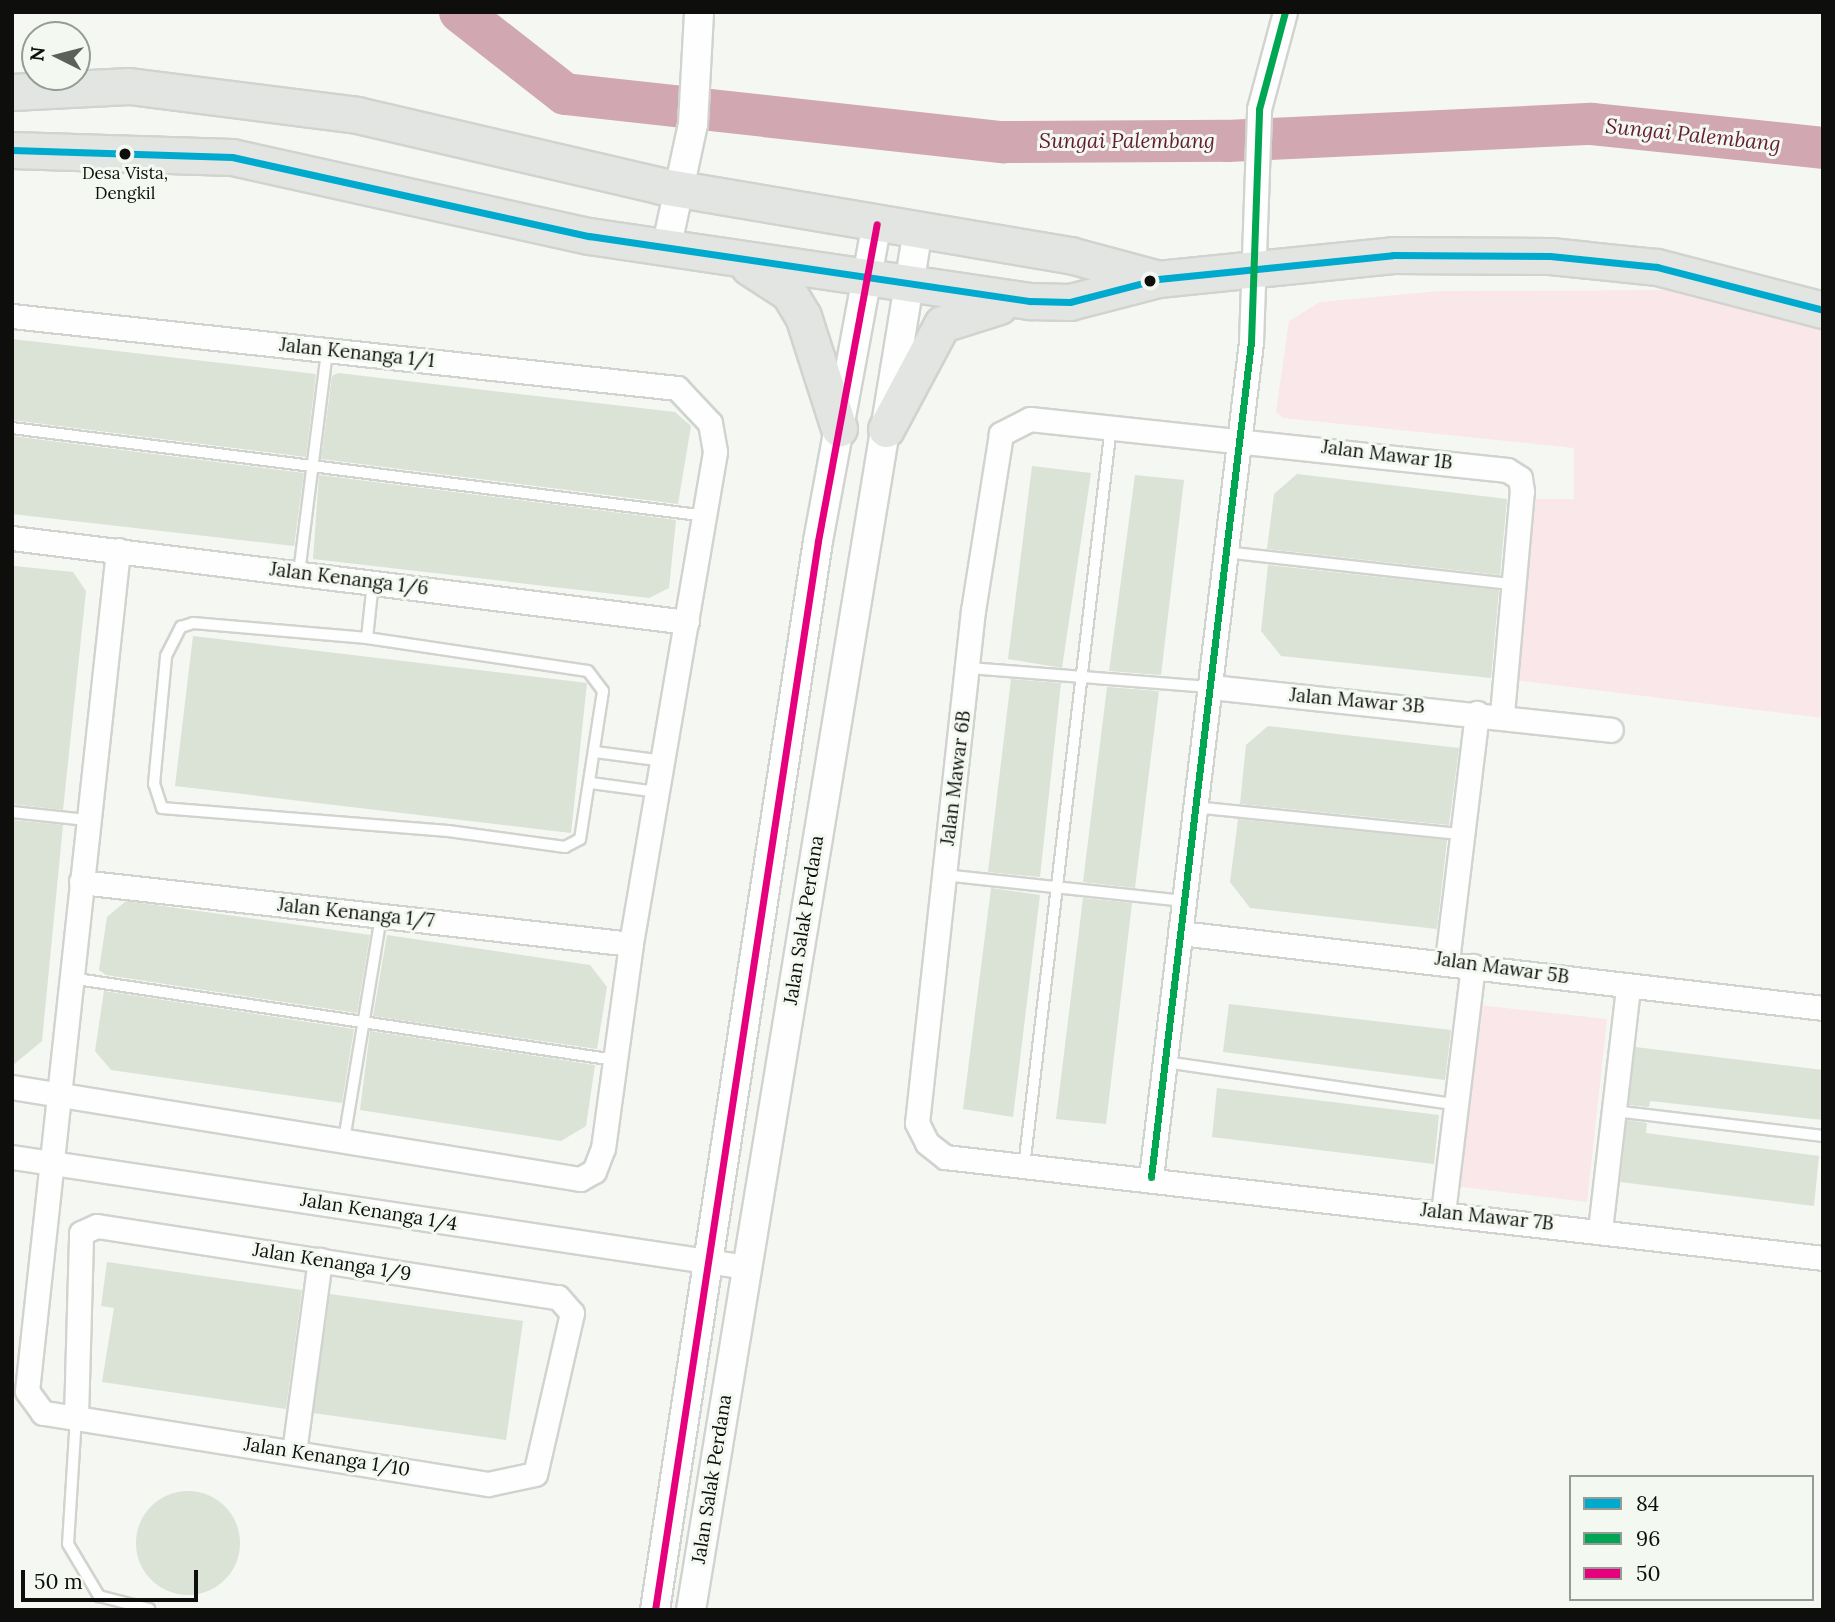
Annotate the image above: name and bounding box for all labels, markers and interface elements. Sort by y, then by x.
north arrow [21,21,91,91]
text: N [24,45,50,63]
water label: Sungai Palembang [1604,113,1782,157]
water label: Sungai Palembang [1039,128,1215,154]
marker: Desa Vista, Dengkil [118,147,132,161]
place label: Desa Vista, Dengkil [82,164,168,204]
unlabelled marker [1143,274,1157,288]
street label: Jalan Kenanga 1/1 [278,334,436,372]
street label: Jalan Mawar 1B [1320,436,1454,474]
street label: Jalan Kenanga 1/6 [268,558,430,600]
street label: Jalan Mawar 3B [1289,684,1425,718]
street label: Jalan Mawar 6B [936,709,976,847]
street label: Jalan Salak Perdana [779,834,829,1006]
street label: Jalan Kenanga 1/7 [276,893,436,933]
street label: Jalan Mawar 5B [1433,947,1571,989]
street label: Jalan Kenanga 1/4 [299,1188,459,1236]
street label: Jalan Mawar 7B [1419,1199,1555,1235]
street label: Jalan Kenanga 1/9 [251,1238,413,1286]
street label: Jalan Salak Perdana [687,1393,737,1565]
street label: Jalan Kenanga 1/10 [242,1433,412,1481]
legend [1569,1475,1814,1601]
text: 84 [1636,1490,1659,1517]
text: 96 [1636,1525,1660,1552]
scale bar [24,1556,201,1600]
text: 50 [1636,1560,1661,1587]
text: 50 m [34,1568,83,1595]

